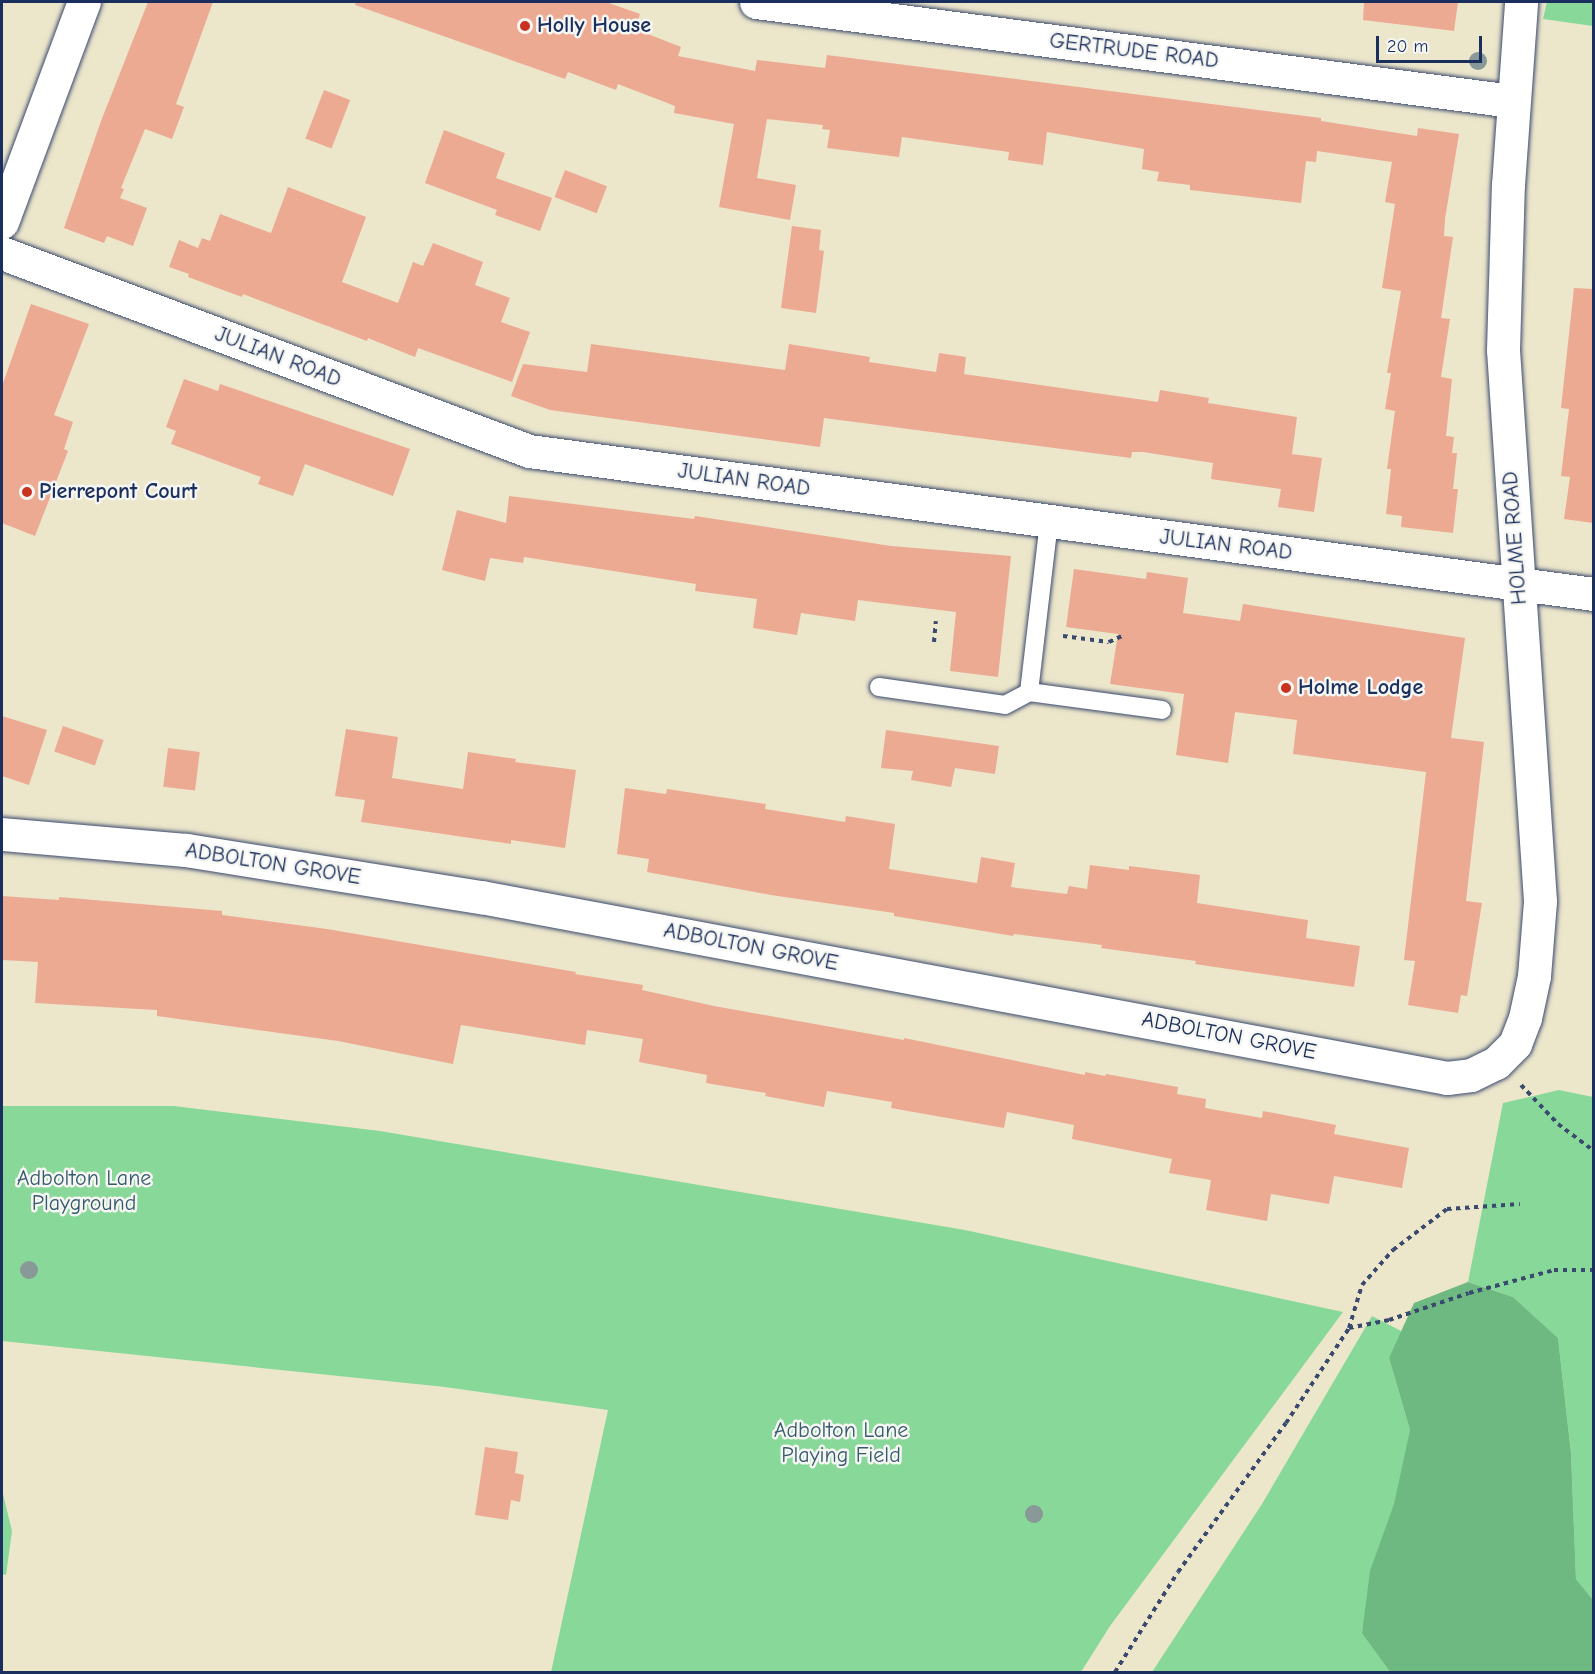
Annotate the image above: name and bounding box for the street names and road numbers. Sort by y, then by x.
street label: GERTRUDE ROAD [1048,28,1220,74]
street label: JULIAN ROAD [211,321,345,393]
street label: JULIAN ROAD [676,458,812,502]
street label: HOLME ROAD [1497,470,1533,606]
street label: JULIAN ROAD [1158,524,1294,566]
street label: ADBOLTON GROVE [183,837,363,891]
street label: ADBOLTON GROVE [661,917,841,977]
street label: ADBOLTON GROVE [1139,1006,1319,1066]

